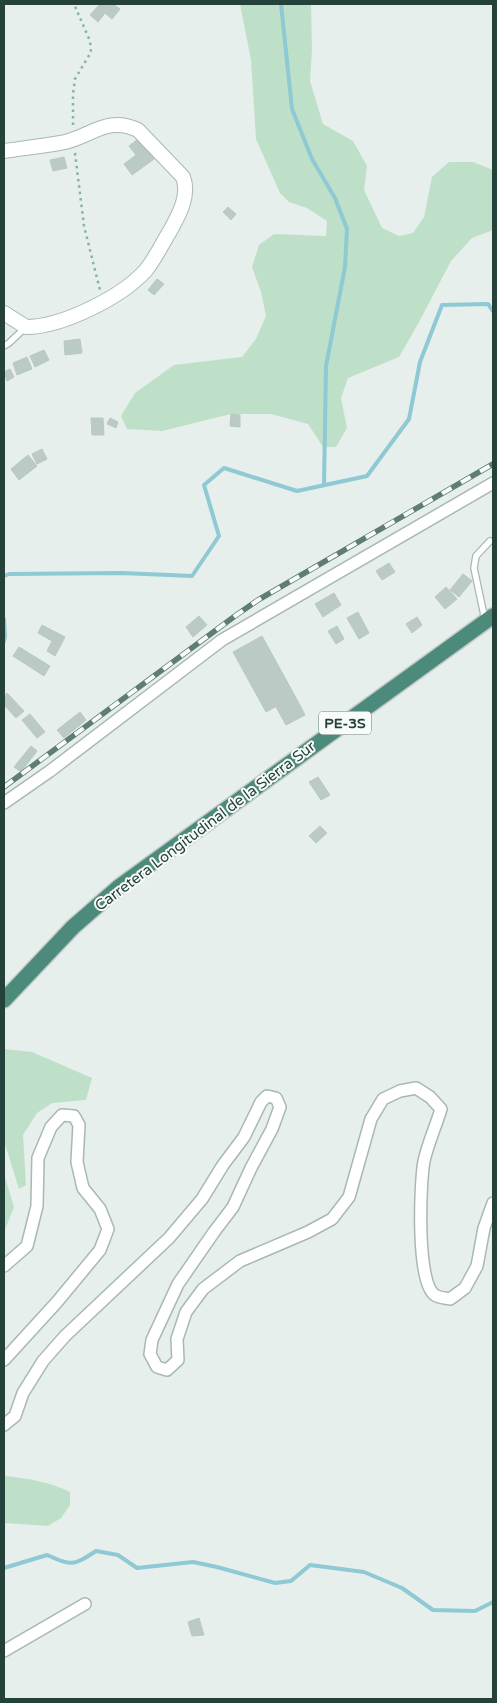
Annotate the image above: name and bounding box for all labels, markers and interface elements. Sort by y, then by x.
road number: PE-3S [319,711,371,734]
street label: Carretera Longitudinal de la Sierra Sur [91,737,319,915]

